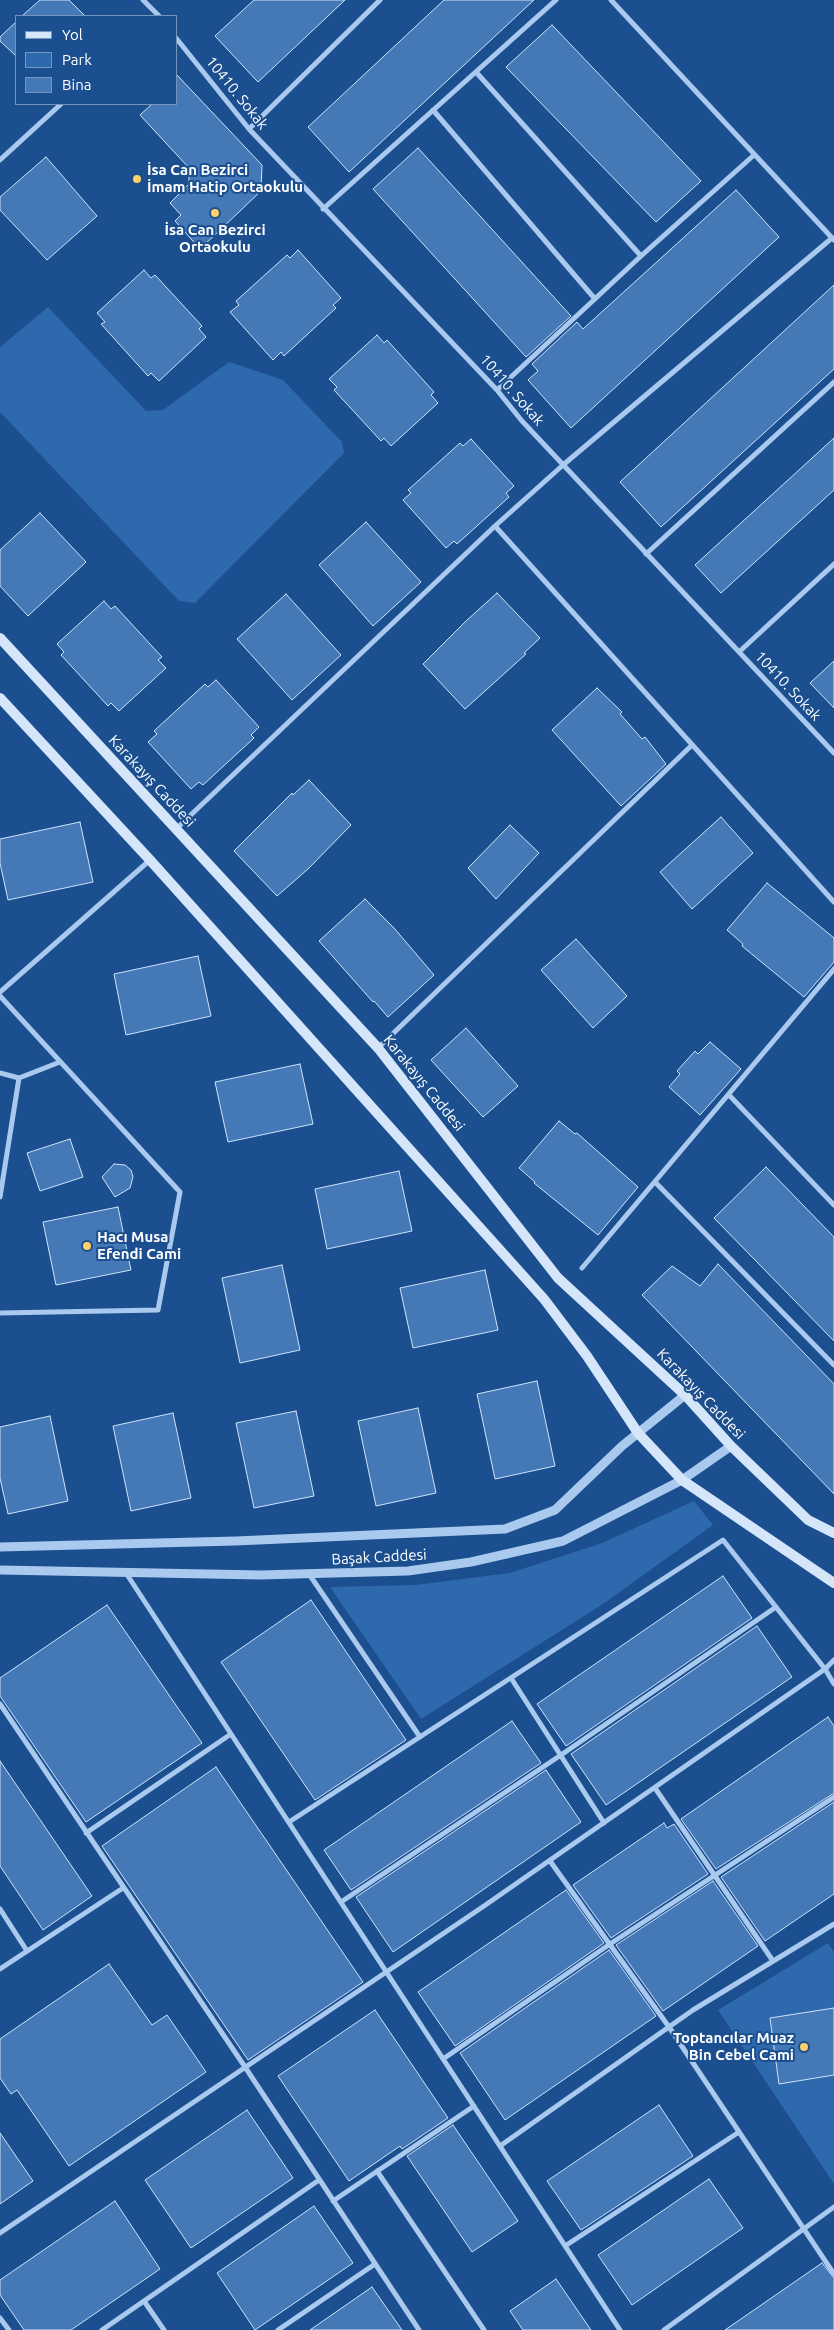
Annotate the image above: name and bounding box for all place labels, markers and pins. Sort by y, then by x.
place label: İsa Can Bezirci İmam Hatip Ortaokulu [147,161,303,196]
marker: İsa Can Bezirci İmam Hatip Ortaokulu [131,173,143,185]
marker: İsa Can Bezirci Ortaokulu [209,207,221,219]
place label: İsa Can Bezirci Ortaokulu [164,221,266,256]
place label: Hacı Musa Efendi Cami [97,1228,181,1263]
marker: Hacı Musa Efendi Cami [81,1240,93,1252]
place label: Toptancılar Muaz Bin Cebel Cami [673,2029,794,2064]
marker: Toptancılar Muaz Bin Cebel Cami [798,2041,810,2053]

